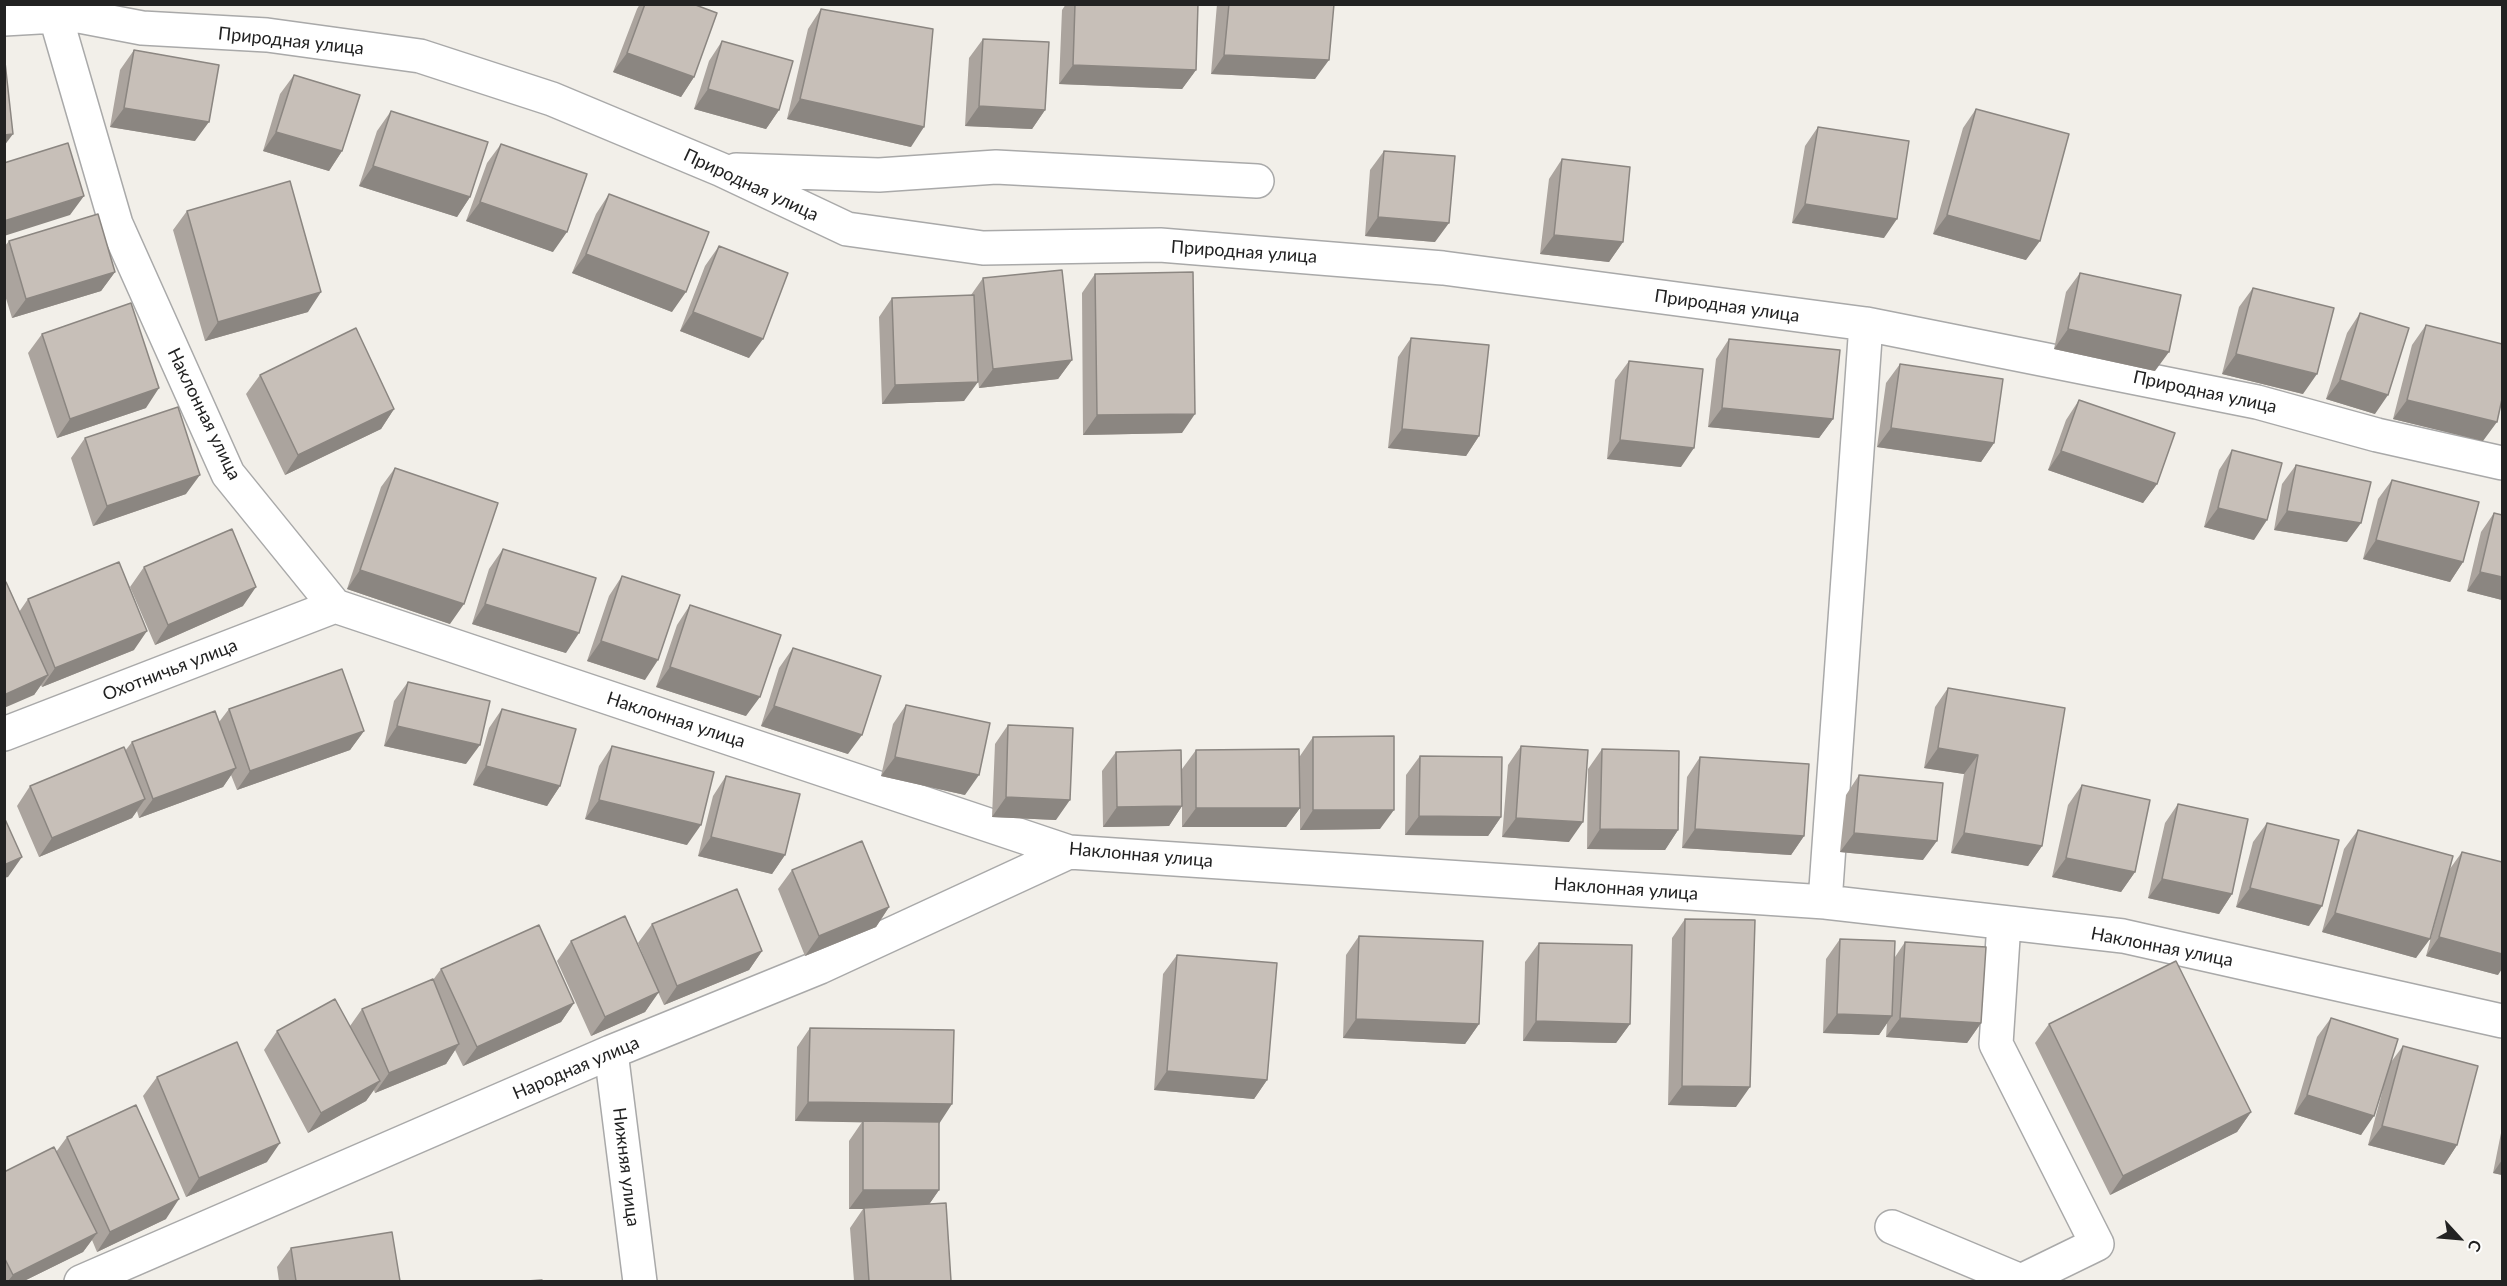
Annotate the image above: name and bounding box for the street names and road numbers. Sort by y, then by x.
street label: Природная улица [217,23,365,59]
street label: Природная улица [680,144,822,226]
street label: Природная улица [1170,236,1318,268]
street label: Природная улица [1653,285,1801,327]
street label: Наклонная улица [163,344,245,484]
street label: Природная улица [2131,366,2279,418]
street label: Охотничья улица [100,634,240,706]
street label: Наклонная улица [604,687,748,753]
street label: Наклонная улица [1068,838,1214,872]
street label: Наклонная улица [1553,873,1699,905]
street label: Наклонная улица [2089,923,2235,971]
street label: Народная улица [510,1032,642,1104]
street label: Нижняя улица [608,1106,644,1228]

